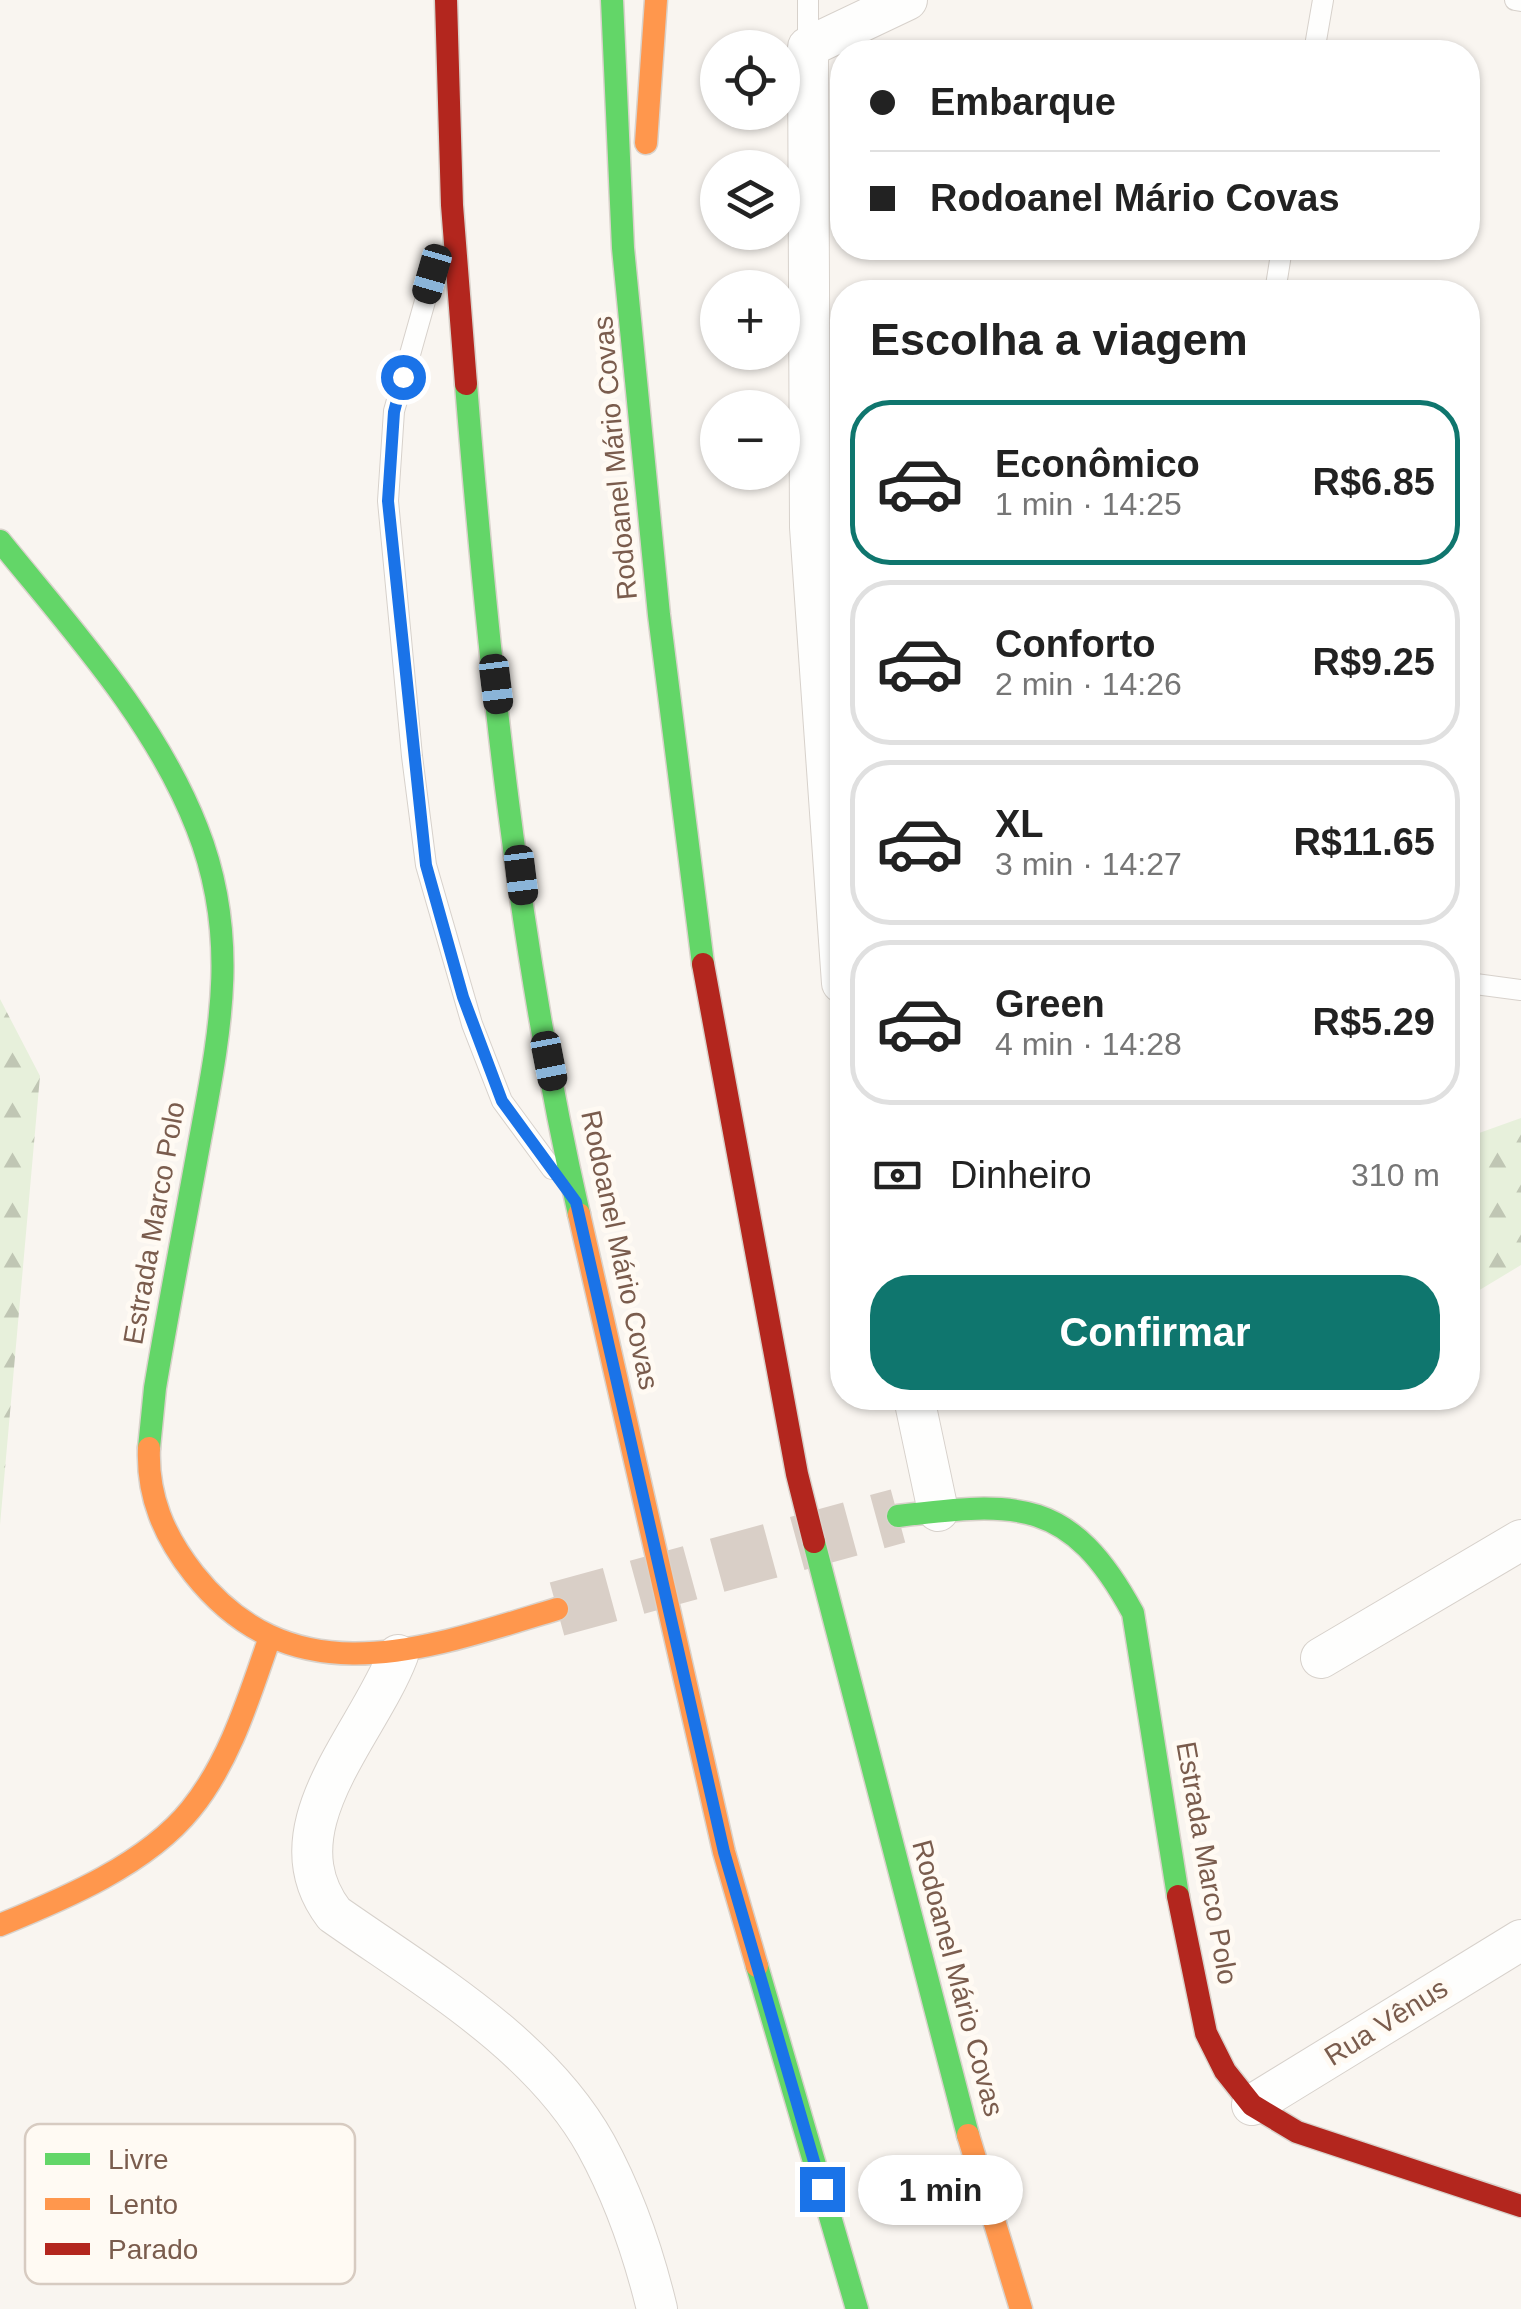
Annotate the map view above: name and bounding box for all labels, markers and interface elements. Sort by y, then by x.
map controls [700,30,800,490]
button: locate [700,30,800,130]
text: Embarque [930,81,1116,123]
button: layers [700,150,800,250]
text: Rodoanel Mário Covas [930,177,1340,219]
car [409,241,455,307]
button: + [700,270,800,370]
text: Escolha a viagem [870,314,1248,365]
street label: Rodoanel Mário Covas [587,315,643,601]
route start [381,355,426,400]
button: − [700,390,800,490]
icon: car [875,438,965,528]
text: Econômico [995,443,1200,485]
text: R$6.85 [1312,461,1435,503]
text: 1 min · 14:25 [995,486,1182,522]
icon: car [875,618,965,708]
text: Conforto [995,623,1155,665]
text: R$9.25 [1312,641,1435,683]
car [477,652,515,716]
text: 2 min · 14:26 [995,666,1182,702]
icon: car [875,798,965,888]
text: XL [995,803,1044,845]
text: R$11.65 [1293,821,1435,863]
car [502,843,540,907]
text: 3 min · 14:27 [995,846,1182,882]
icon: car [875,978,965,1068]
text: Green [995,983,1105,1025]
text: R$5.29 [1312,1001,1435,1043]
text: 4 min · 14:28 [995,1026,1182,1062]
car [529,1029,569,1093]
street label: Estrada Marco Polo [117,1099,191,1347]
street label: Rodoanel Mário Covas [575,1107,665,1393]
icon: cash [870,1148,925,1203]
text: Dinheiro [950,1154,1092,1196]
text: 310 m [1351,1157,1440,1193]
button: Confirmar [870,1275,1440,1390]
street label: Estrada Marco Polo [1170,1739,1244,1987]
street label: Rodoanel Mário Covas [906,1836,1010,2120]
street label: Rua Vênus [1319,1972,1453,2072]
legend [25,2124,355,2284]
text: Livre [108,2144,169,2175]
callout: 1 min [857,2154,1022,2224]
route end [800,2167,845,2212]
text: 1 min [899,2172,982,2208]
text: Lento [108,2189,178,2220]
text: Parado [108,2234,198,2265]

